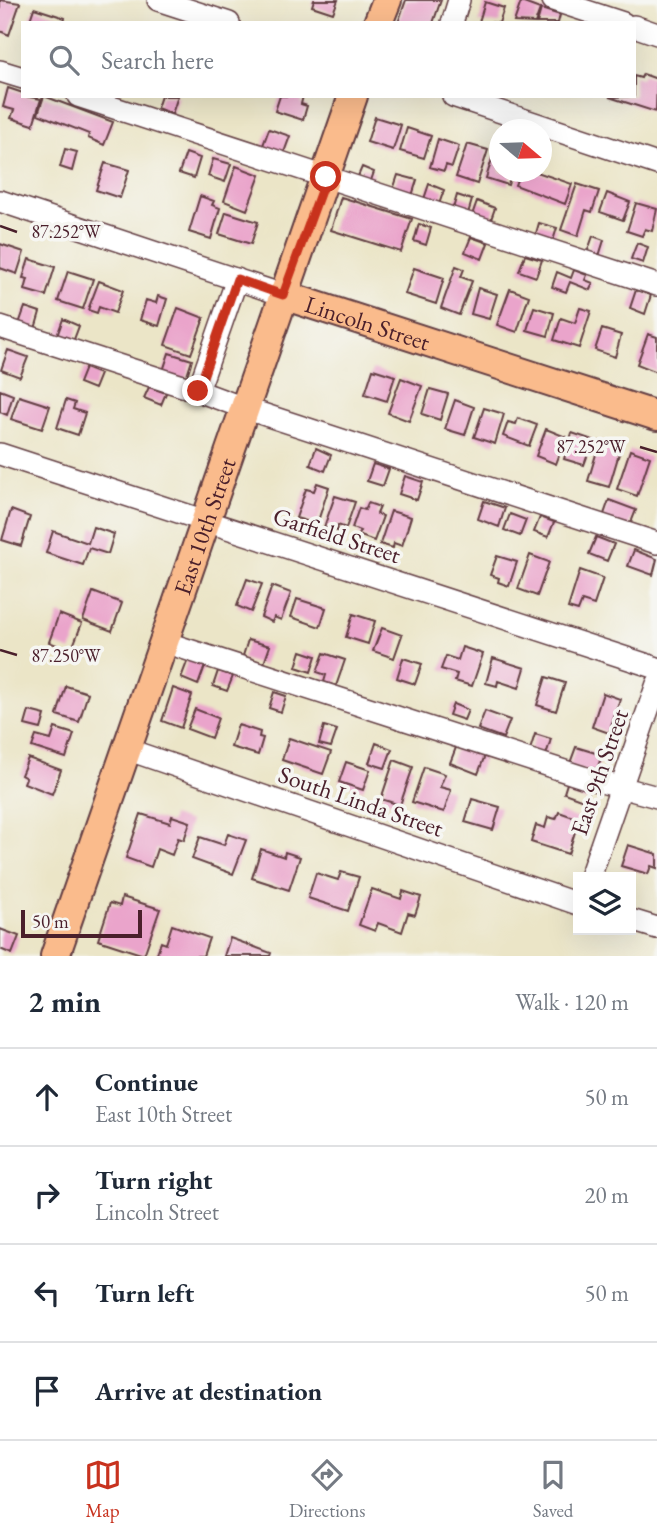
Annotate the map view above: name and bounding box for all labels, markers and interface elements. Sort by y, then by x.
search box [21,21,636,98]
icon: search [45,41,83,79]
text: Search here [101,43,214,77]
north arrow [489,119,552,182]
route start [310,161,341,192]
text: 87.252°W [31,220,101,243]
street label: Lincoln Street [301,288,434,357]
route end [182,375,213,406]
text: 87.252°W [556,435,626,458]
street label: East 10th Street [166,453,242,599]
street label: Garfield Street [269,500,405,570]
text: 87.250°W [31,644,101,667]
street label: East 9th Street [563,704,635,839]
street label: South Linda Street [275,758,448,844]
map controls [573,872,636,935]
button: layers [573,872,636,935]
scale bar [21,907,142,939]
text: 50 m [32,909,69,934]
text: 2 min [28,982,101,1021]
text: Walk · 120 m [515,987,629,1017]
text: Continue [95,1065,198,1099]
icon: ahead [28,1078,66,1116]
text: 50 m [584,1082,629,1112]
text: East 10th Street [95,1099,232,1129]
text: Turn right [95,1163,213,1197]
icon: right [28,1176,66,1214]
text: 20 m [584,1180,629,1210]
text: Lincoln Street [95,1197,219,1227]
icon: left [28,1274,66,1312]
text: Turn left [95,1276,194,1310]
text: 50 m [584,1278,629,1308]
icon: arrive [28,1372,66,1410]
text: Arrive at destination [95,1374,322,1408]
tab: Map [84,1456,122,1523]
tab: Directions [289,1456,365,1523]
tab: Saved [533,1456,573,1523]

